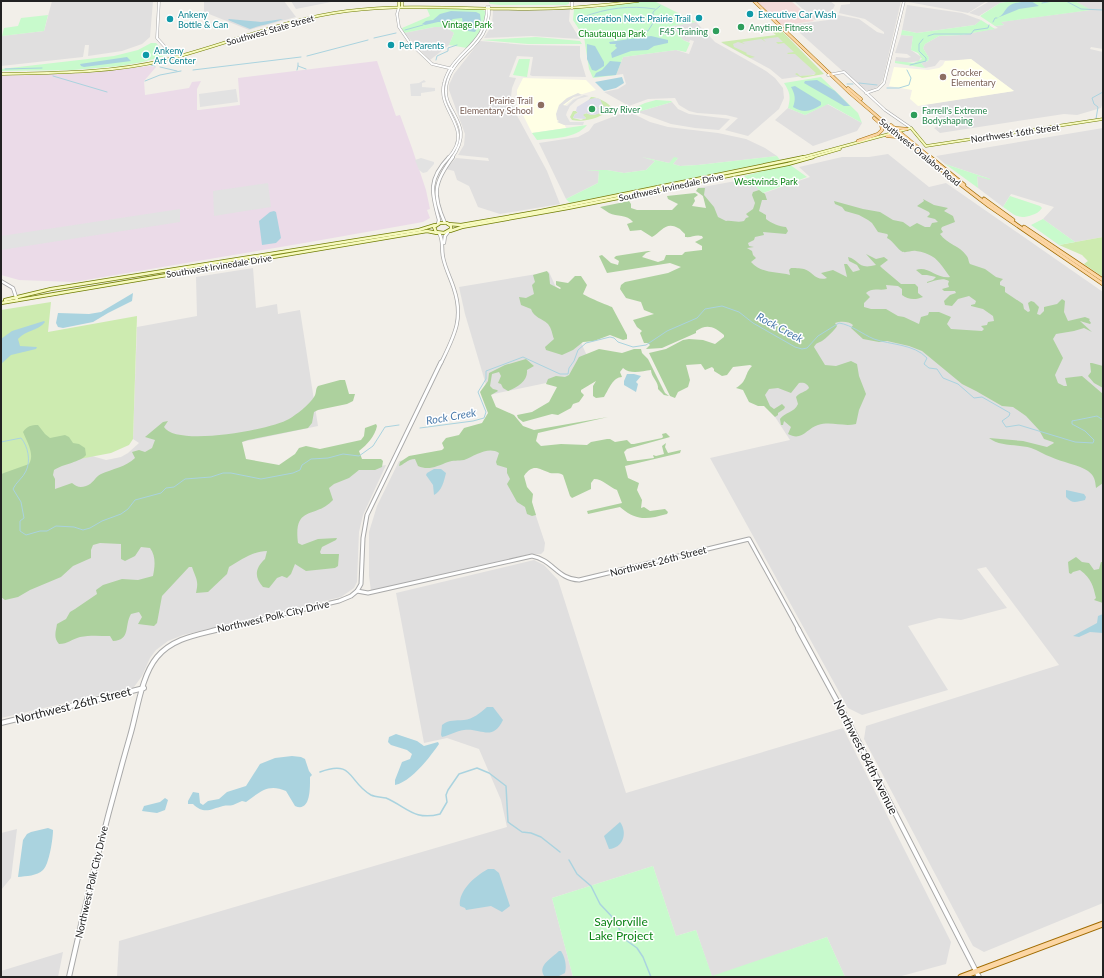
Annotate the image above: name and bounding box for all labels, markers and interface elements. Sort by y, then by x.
place label: Ankeny Bottle & Can [178,9,228,30]
marker: Executive Car Wash [745,9,755,19]
place label: Executive Car Wash [758,9,837,20]
street label: Southwest State Street [225,12,316,48]
place label: Generation Next: Prairie Trail [577,13,691,24]
marker: Generation Next: Prairie Trail [694,13,704,23]
marker: Ankeny Bottle & Can [165,14,175,24]
park label: Vintage Park [442,19,493,30]
marker: Anytime Fitness [736,22,746,32]
place label: Anytime Fitness [749,22,813,33]
place label: F45 Training [659,26,708,37]
marker: F45 Training [711,26,721,36]
park label: Chautauqua Park [578,28,646,39]
marker: Pet Parents [386,40,396,50]
place label: Pet Parents [399,40,444,51]
place label: Ankeny Art Center [154,45,196,66]
marker: Ankeny Art Center [141,50,151,60]
place label: Crocker Elementary [951,67,996,88]
marker: Crocker Elementary [938,72,948,82]
place label: Prairie Trail Elementary School [460,95,533,116]
marker: Prairie Trail Elementary School [536,100,546,110]
marker: Lazy River [587,104,597,114]
place label: Lazy River [600,104,641,115]
place label: Farrell's Extreme Bodyshaping [922,105,987,126]
marker: Farrell's Extreme Bodyshaping [909,110,919,120]
street label: Southwest Oralabor Road [877,116,963,188]
street label: Northwest 16th Street [970,121,1061,145]
street label: Southwest Irvinedale Drive [618,170,725,203]
park label: Westwinds Park [734,176,798,187]
street label: Southwest Irvinedale Drive [165,252,273,280]
water label: Rock Creek [755,309,806,345]
water label: Rock Creek [425,405,478,427]
street label: Northwest 26th Street [608,543,708,579]
street label: Northwest Polk City Drive [216,597,330,635]
street label: Northwest 26th Street [13,683,133,727]
street label: Northwest 84th Avenue [831,697,901,817]
street label: Northwest Polk City Drive [72,825,110,939]
park label: Saylorville Lake Project [589,914,654,943]

